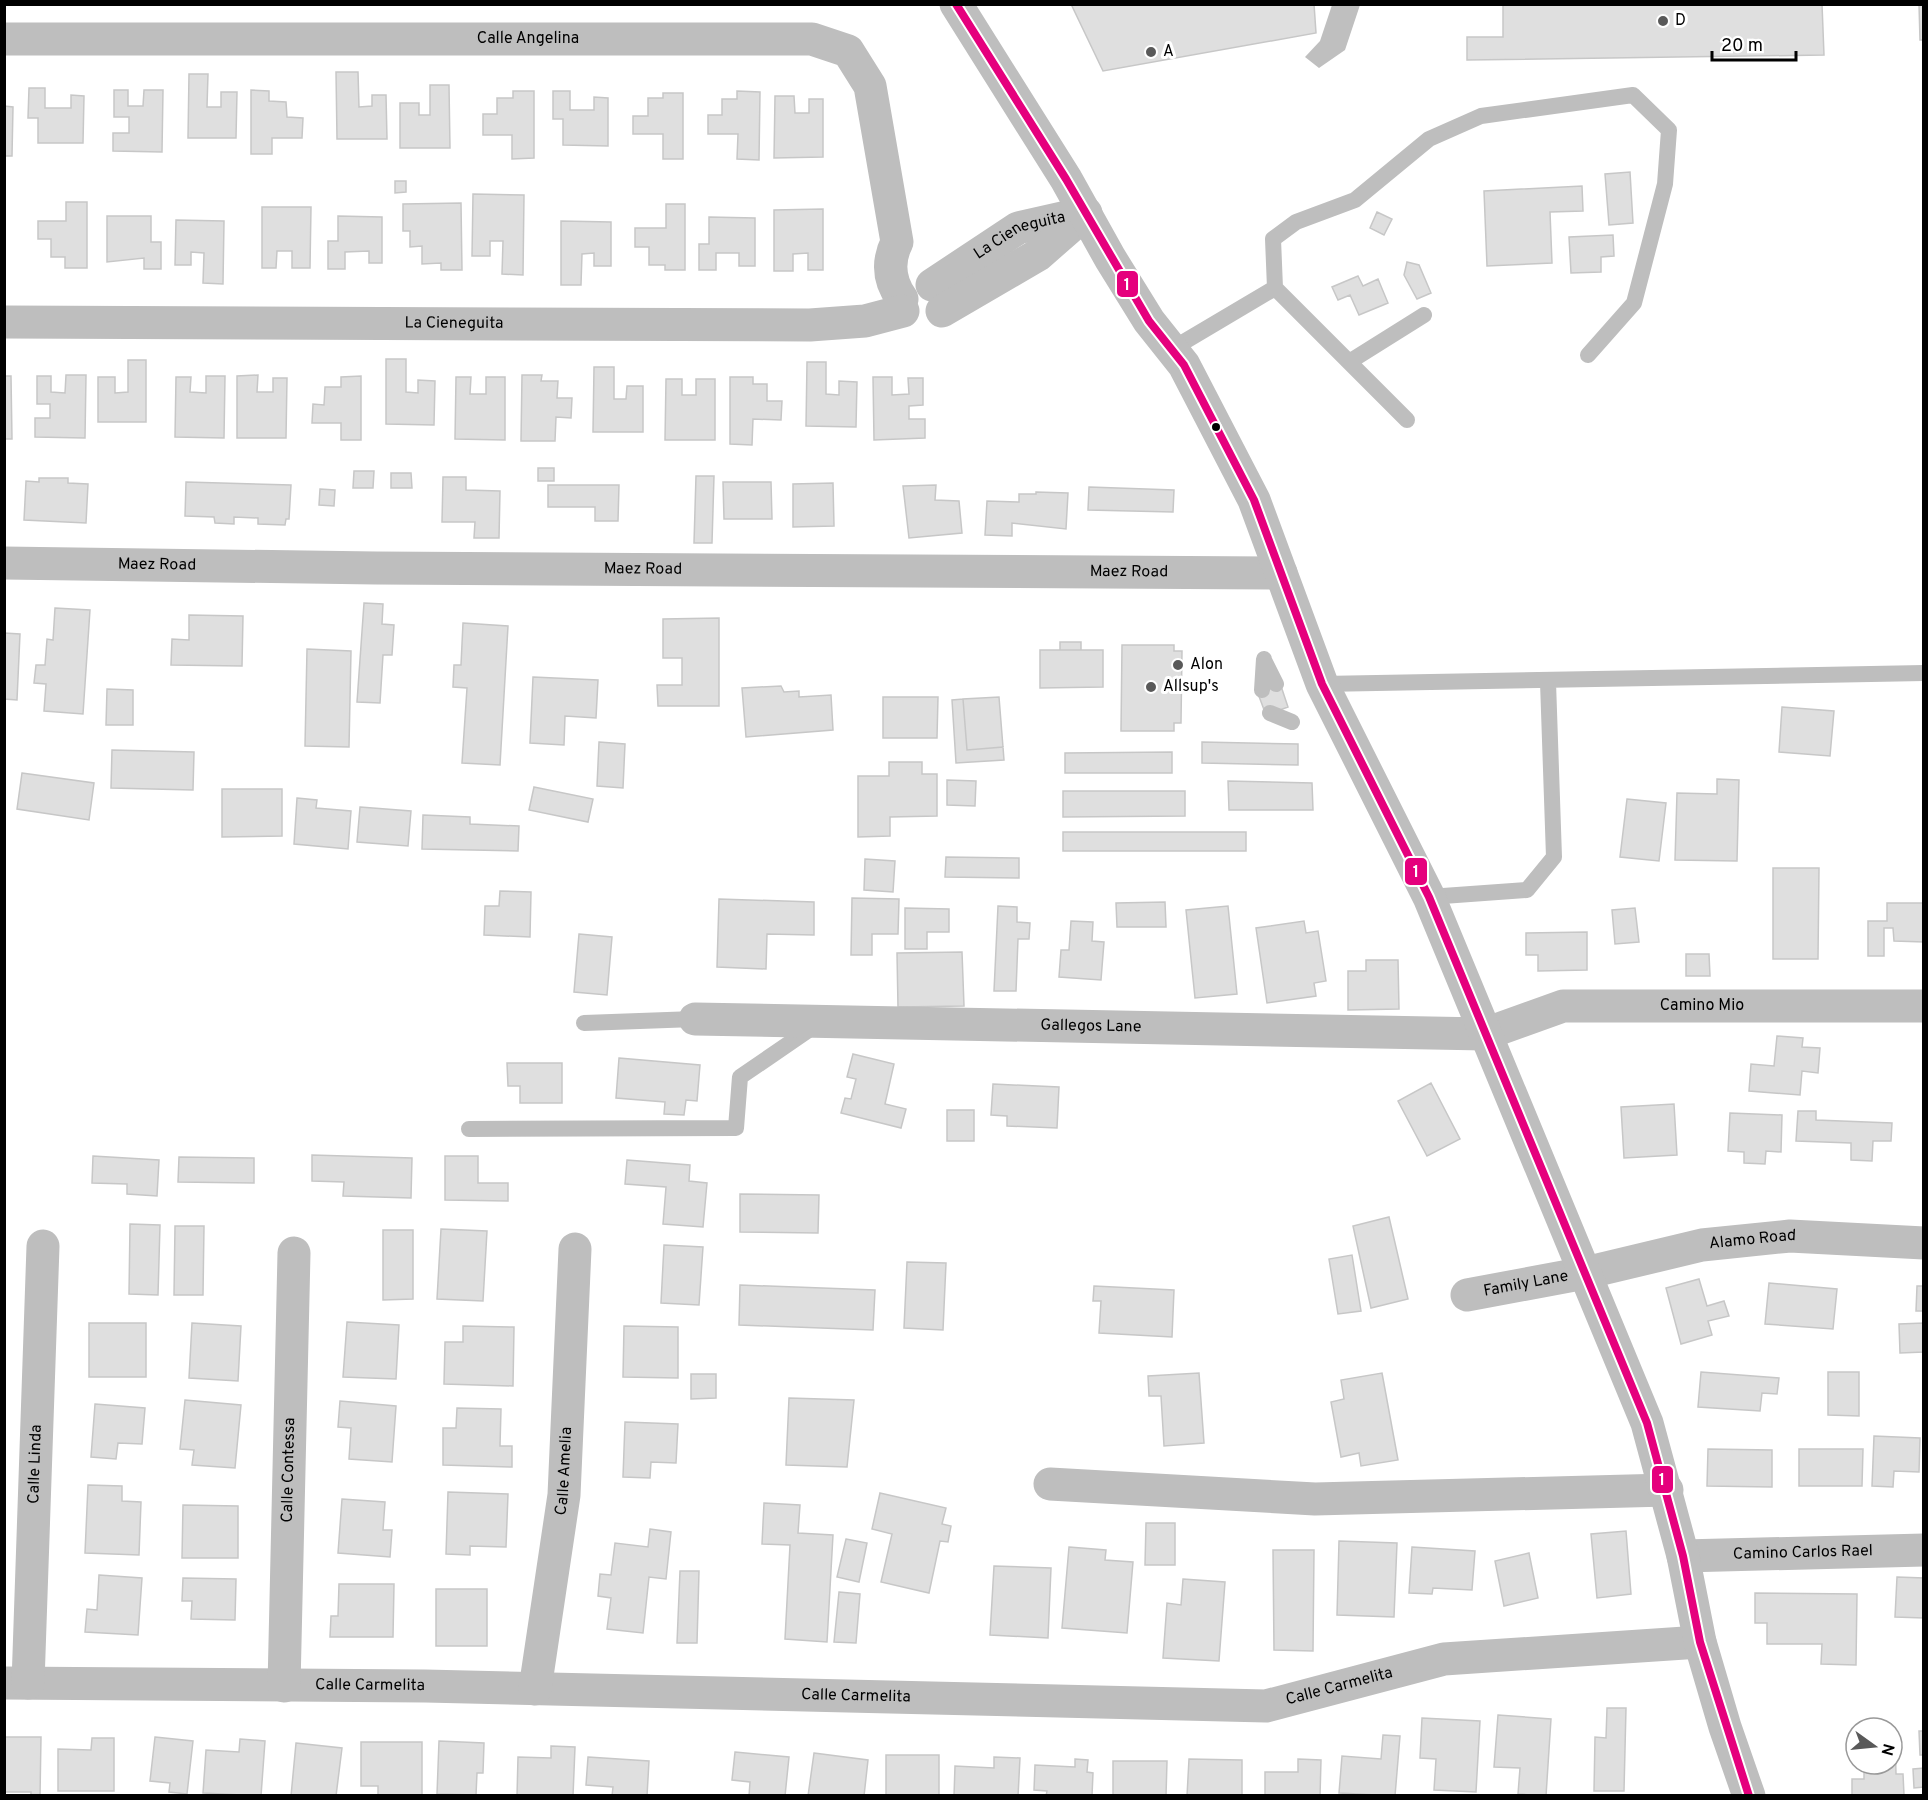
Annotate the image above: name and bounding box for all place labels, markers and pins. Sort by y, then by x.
place label: D [1675,11,1686,31]
marker: D [1656,14,1670,28]
place label: A [1163,42,1174,62]
marker: A [1144,45,1158,59]
unlabelled marker [1210,421,1222,433]
place label: Alon [1190,655,1223,675]
marker: Alon [1171,658,1185,672]
place label: Allsup's [1163,677,1219,697]
marker: Allsup's [1144,680,1158,694]

